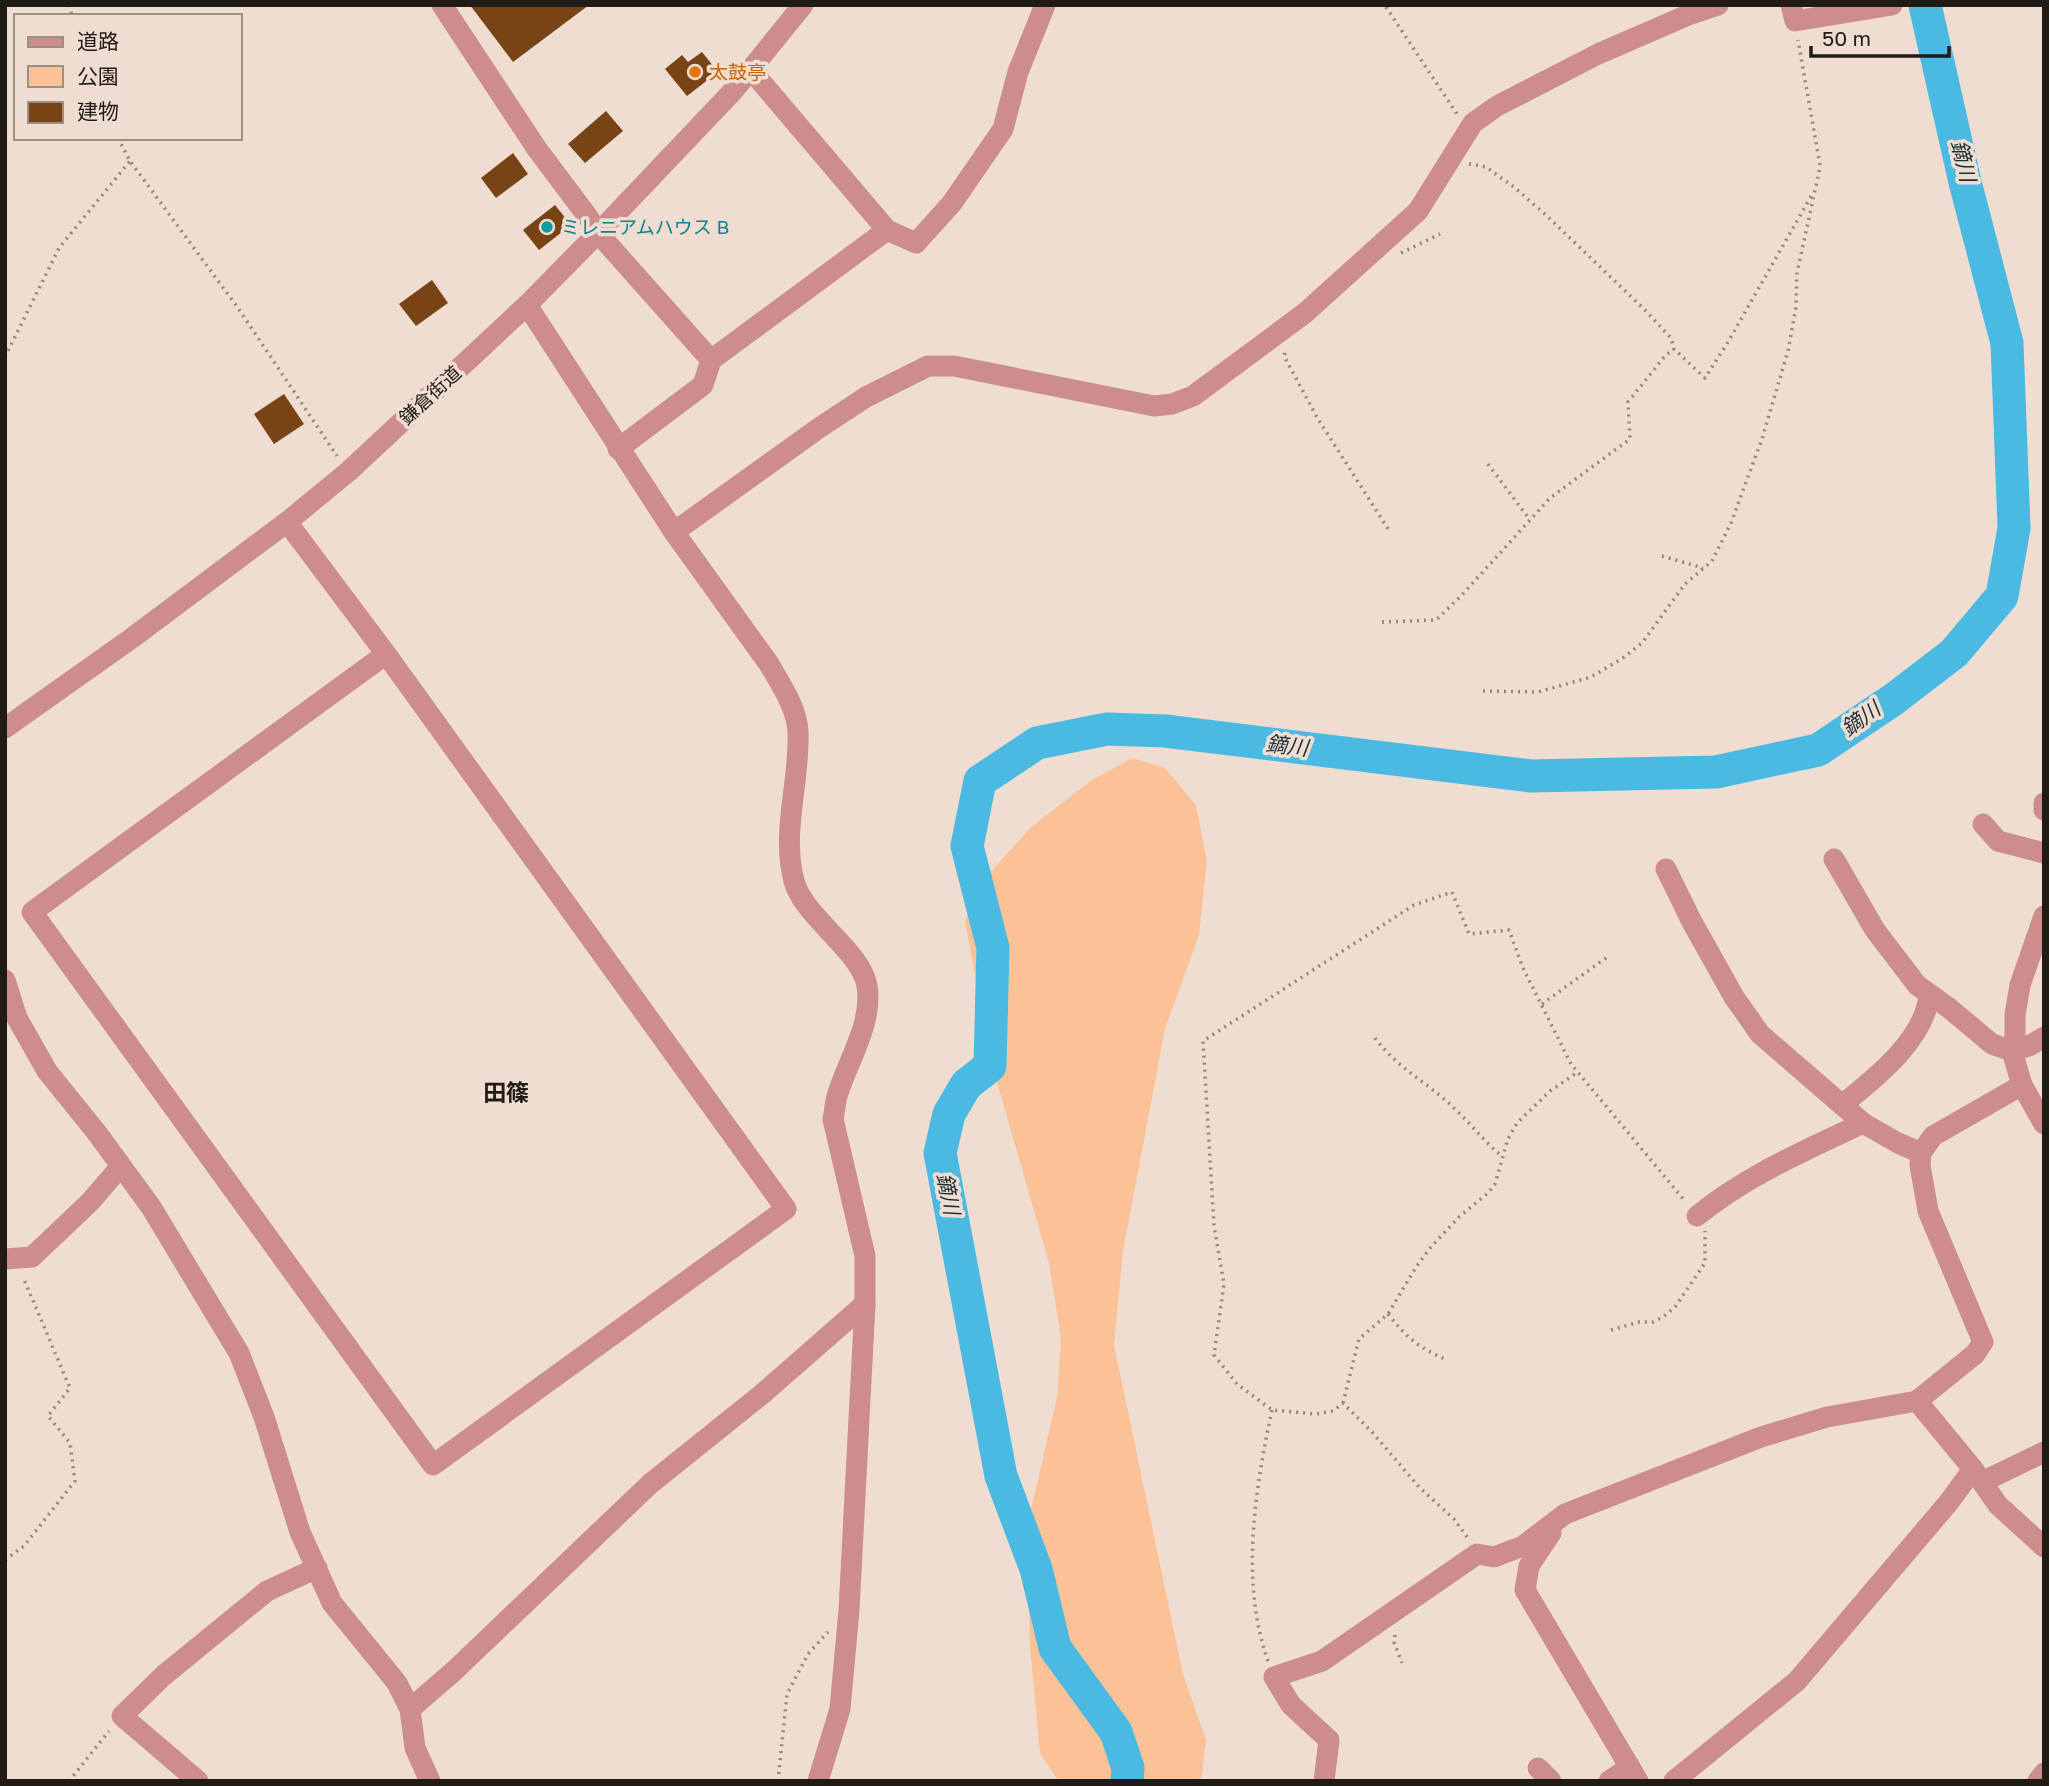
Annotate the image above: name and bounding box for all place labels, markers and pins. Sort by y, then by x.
place label: 太鼓亭 [709,60,766,83]
marker: 太鼓亭 [687,64,703,80]
place label: ミレニアムハウス B [561,215,729,238]
marker: ミレニアムハウス B [539,219,555,235]

